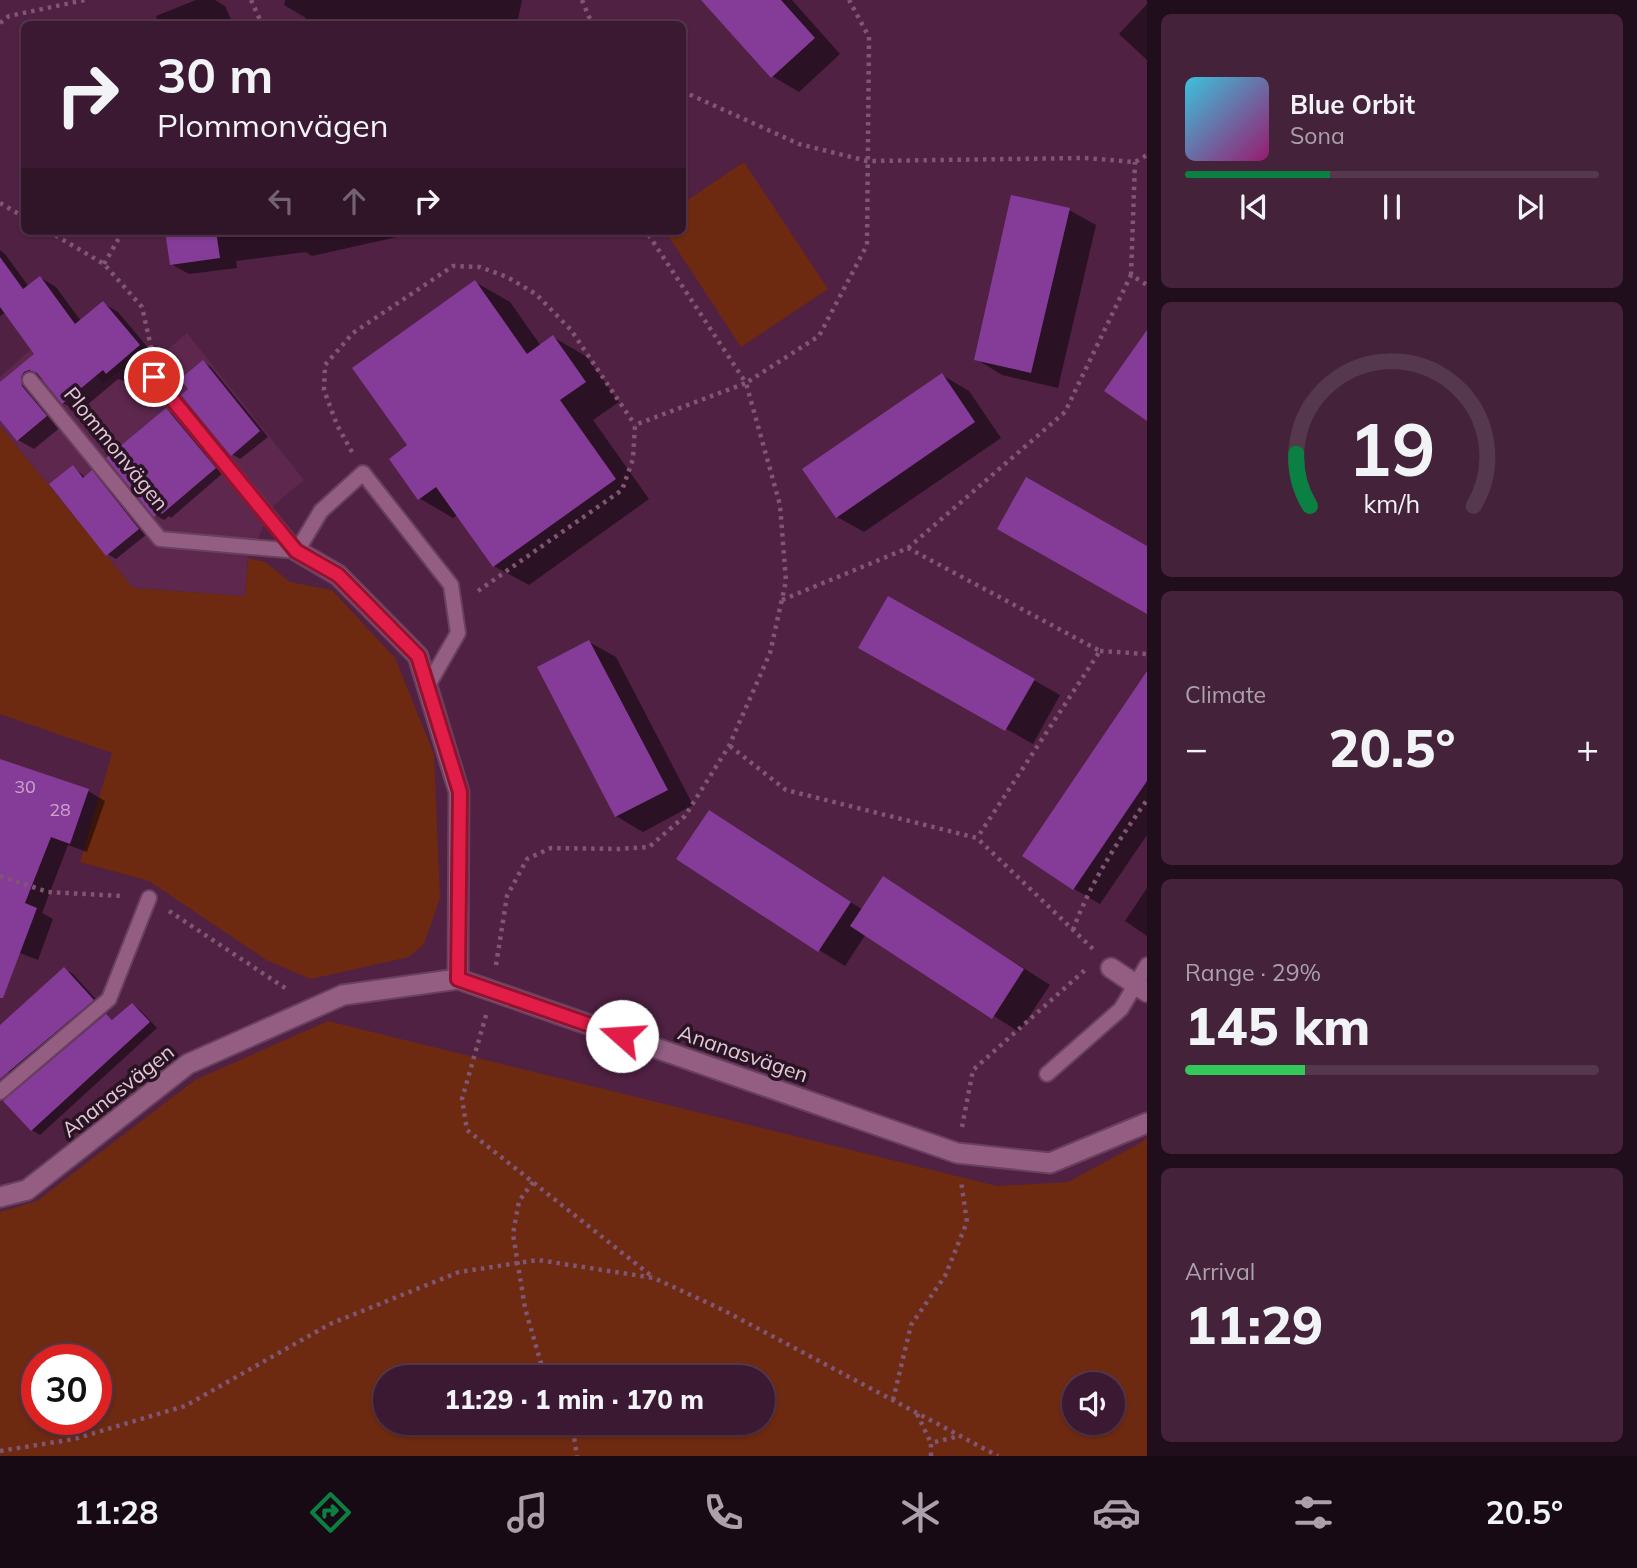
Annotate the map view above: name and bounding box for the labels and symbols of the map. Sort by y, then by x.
pin [124,347,184,407]
street label: Plommonvägen [59,381,175,516]
house number: 30 [14,775,36,798]
house number: 28 [49,798,71,821]
position arrow [585,999,659,1073]
street label: Ananasvägen [675,1019,812,1087]
street label: Ananasvägen [56,1038,179,1142]
speed limit sign: 30 [21,1344,112,1435]

